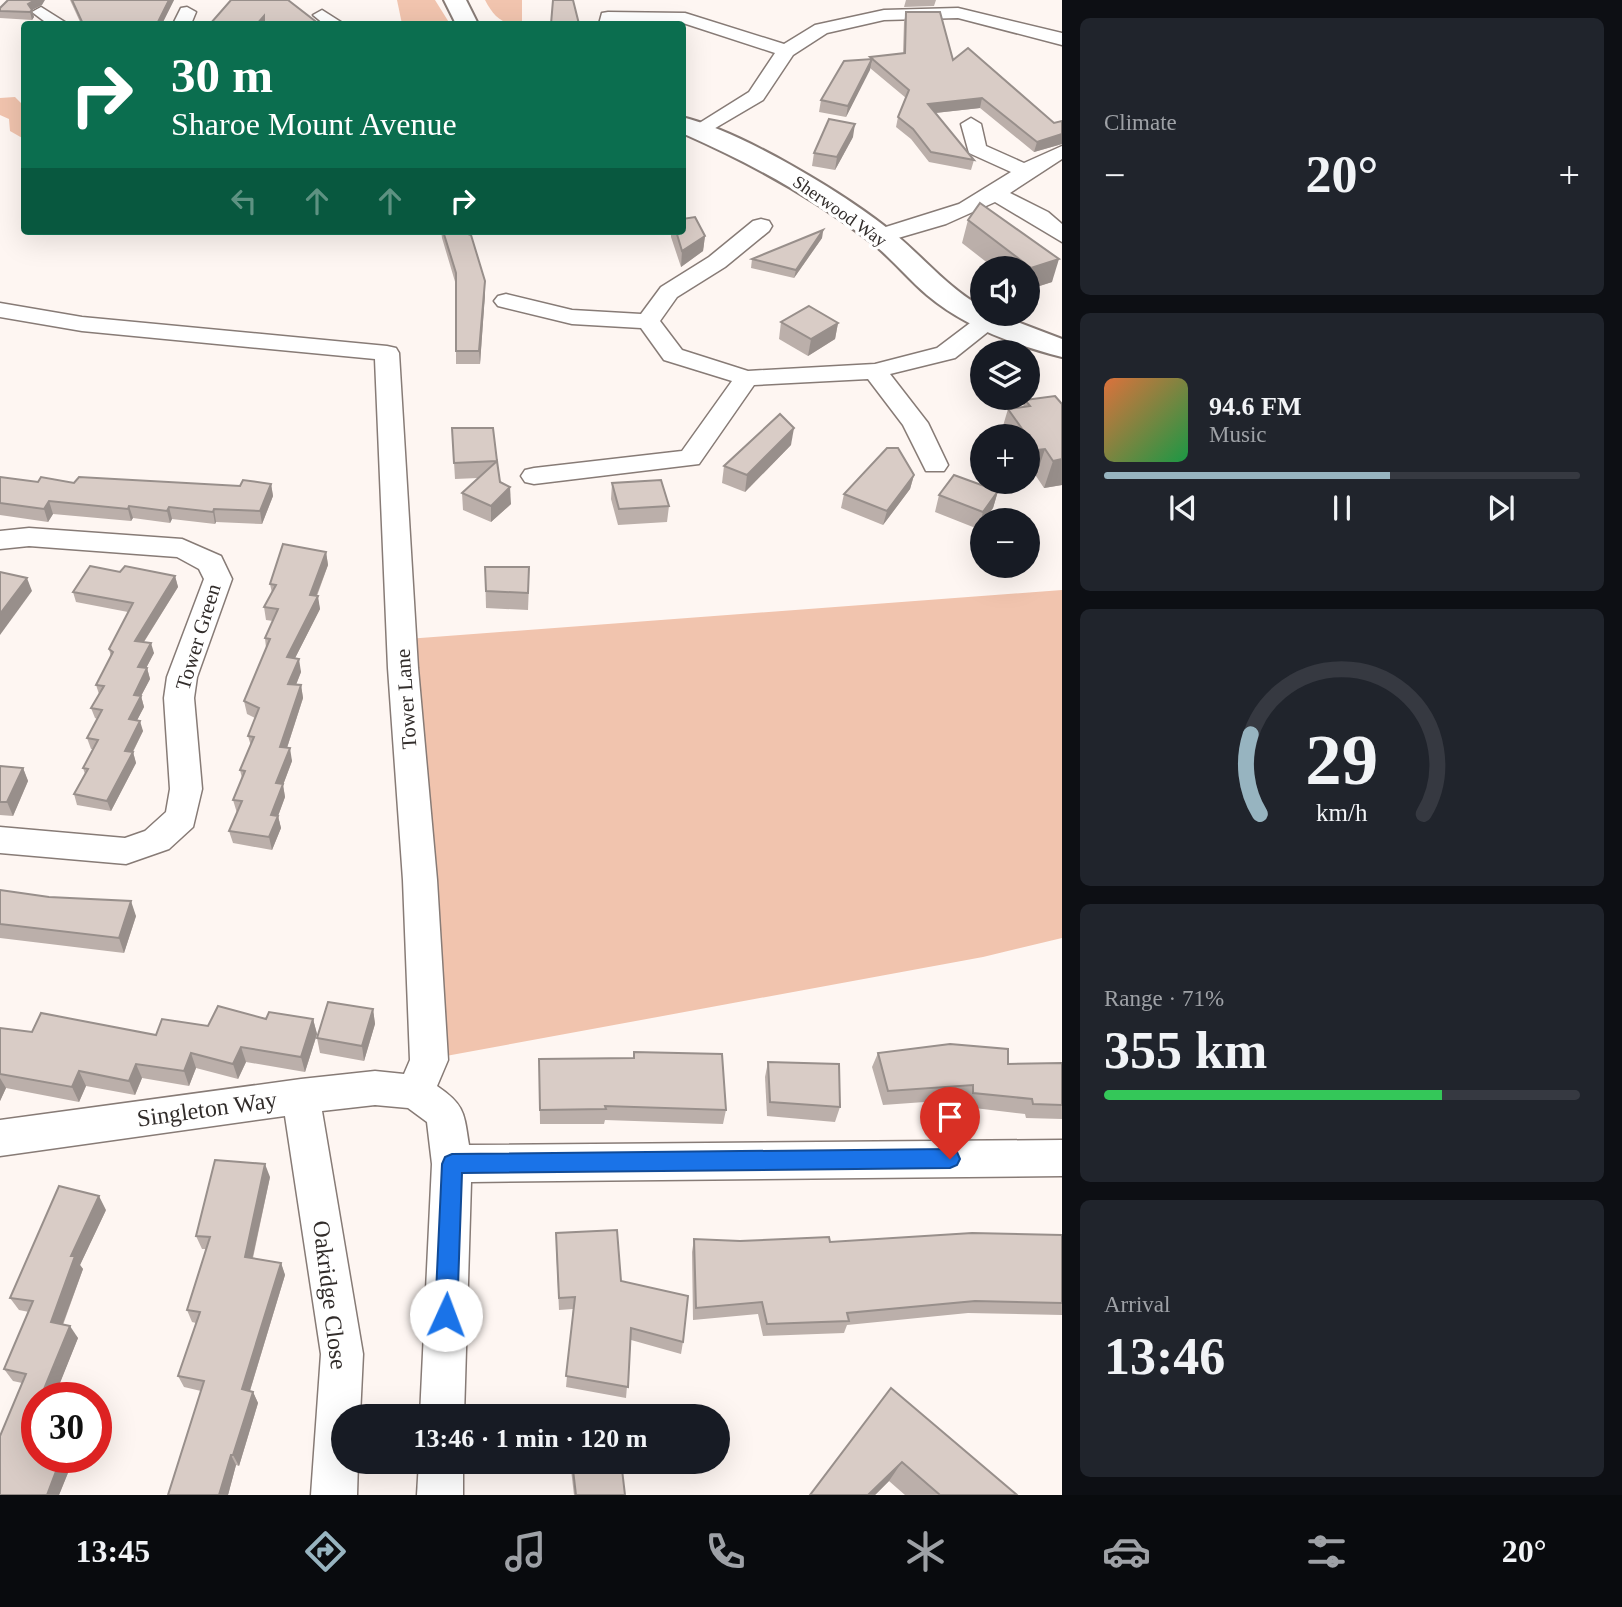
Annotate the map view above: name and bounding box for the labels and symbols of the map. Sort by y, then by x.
street label: Sherwood Way [789,171,891,251]
street label: Tower Green [170,580,226,693]
street label: Tower Lane [391,648,421,750]
street label: Singleton Way [135,1086,279,1132]
pin [920,1087,980,1159]
street label: Oakridge Close [308,1219,352,1371]
position arrow [409,1278,483,1352]
speed limit sign: 30 [21,1382,112,1473]

